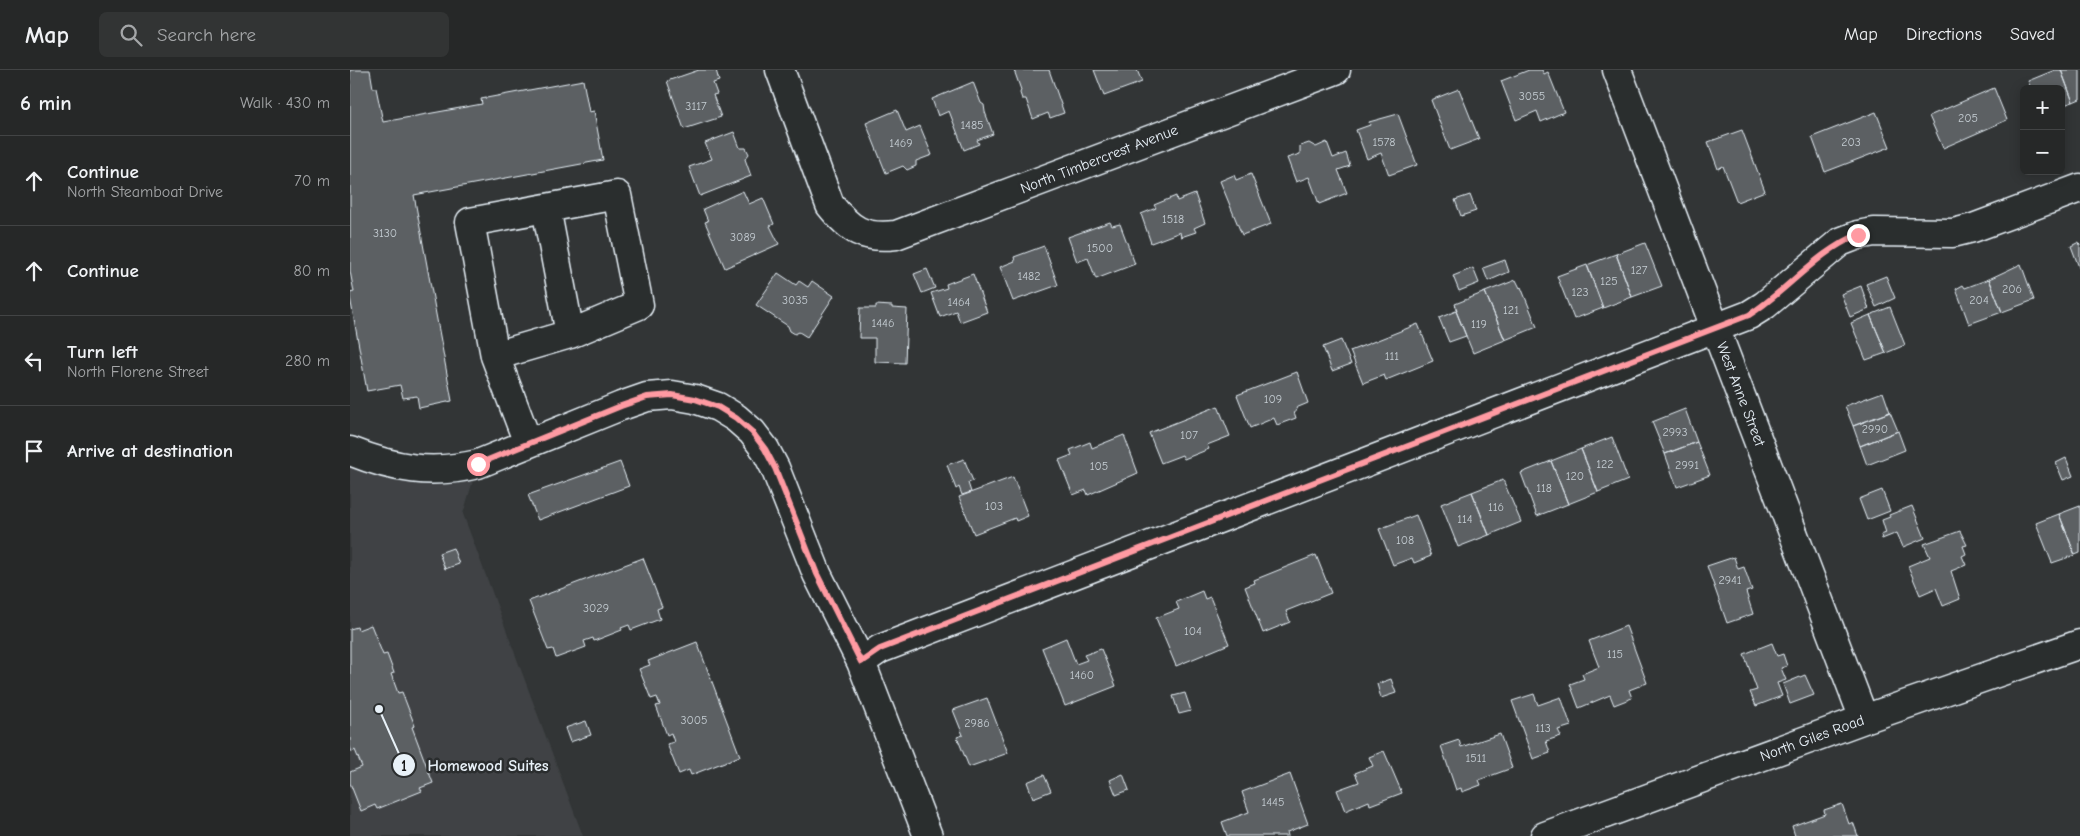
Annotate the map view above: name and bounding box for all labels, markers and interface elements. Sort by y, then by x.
search box [99,12,449,57]
text: Map [25,21,69,49]
icon: search [117,21,145,49]
text: Search here [157,24,256,46]
text: Map [1844,24,1878,45]
text: Directions [1906,24,1982,45]
text: Saved [2010,24,2055,45]
map controls [2020,85,2065,175]
button: + [2020,85,2065,130]
house number: 3055 [1519,89,1545,103]
text: 6 min [20,91,72,115]
text: Walk · 430 m [240,94,330,112]
house number: 3117 [685,99,707,113]
house number: 205 [1958,111,1978,125]
house number: 1485 [960,118,984,132]
street label: North Timbercrest Avenue [1018,120,1181,197]
button: − [2020,130,2065,175]
house number: 1578 [1372,135,1396,149]
house number: 203 [1841,135,1861,149]
house number: 1469 [889,136,913,150]
text: Continue [67,161,139,183]
icon: ahead [20,167,48,195]
text: 70 m [294,172,330,190]
text: North Steamboat Drive [67,183,223,201]
house number: 1518 [1162,212,1184,226]
route end [1847,224,1870,247]
house number: 3130 [373,226,397,240]
house number: 3089 [730,230,756,244]
house number: 1500 [1087,241,1113,255]
icon: ahead [20,257,48,285]
text: Continue [67,260,139,282]
text: 80 m [293,262,330,280]
house number: 127 [1631,263,1648,277]
house number: 1482 [1018,269,1041,283]
house number: 125 [1600,274,1618,288]
house number: 206 [2002,282,2022,296]
house number: 123 [1571,285,1589,299]
house number: 3035 [782,293,808,307]
house number: 204 [1969,293,1989,307]
house number: 1464 [948,295,971,309]
house number: 121 [1503,303,1519,317]
house number: 1446 [872,316,894,330]
house number: 119 [1471,317,1487,331]
street label: West Anne Street [1713,339,1769,449]
text: Turn left [67,341,138,363]
icon: left [20,347,48,375]
house number: 111 [1385,349,1399,363]
text: 280 m [285,352,330,370]
text: North Florene Street [67,363,208,381]
house number: 109 [1264,392,1282,406]
house number: 2990 [1862,422,1888,436]
house number: 2993 [1662,425,1688,439]
house number: 107 [1180,428,1198,442]
icon: arrive [20,437,48,465]
text: Arrive at destination [67,440,233,462]
route start [467,453,490,476]
house number: 122 [1596,457,1614,471]
house number: 2991 [1675,458,1699,472]
house number: 105 [1090,459,1108,473]
house number: 120 [1566,469,1584,483]
house number: 118 [1536,481,1552,495]
house number: 103 [985,499,1003,513]
house number: 116 [1488,500,1504,514]
house number: 114 [1457,512,1473,526]
house number: 108 [1396,533,1414,547]
house number: 2941 [1718,573,1742,587]
house number: 3029 [583,601,609,615]
house number: 104 [1184,624,1202,638]
house number: 115 [1607,647,1623,661]
house number: 1460 [1070,668,1094,682]
street label: North Giles Road [1757,711,1867,765]
house number: 3005 [680,713,708,727]
house number: 2986 [964,716,990,730]
house number: 113 [1535,721,1551,735]
callout: Homewood Suites [392,750,558,781]
house number: 1511 [1466,751,1487,765]
text: 1 [401,757,407,775]
text: Homewood Suites [427,757,549,775]
house number: 1445 [1262,795,1284,809]

